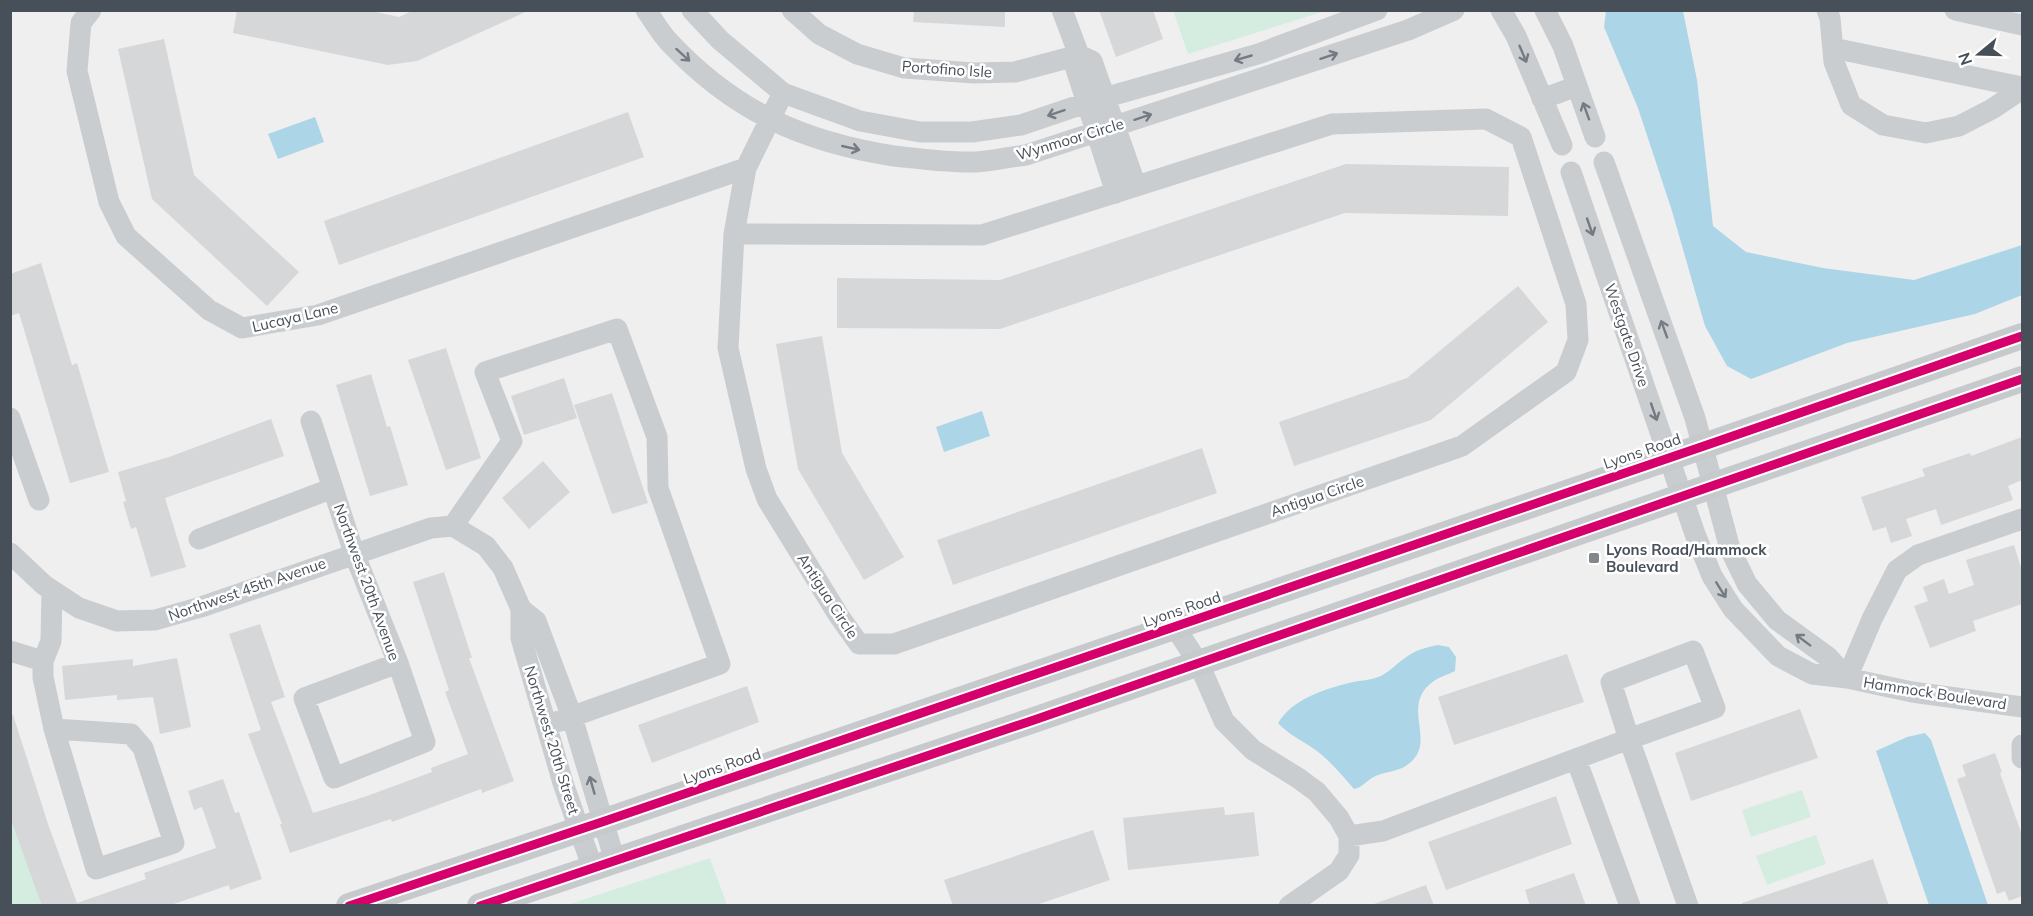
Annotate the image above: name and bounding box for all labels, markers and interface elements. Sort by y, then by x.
north arrow [1949,24,2009,84]
one-way arrow [1518,44,1529,63]
one-way arrow [675,48,690,62]
one-way arrow [1319,50,1338,61]
text: N [1953,50,1976,68]
one-way arrow [1234,53,1253,64]
street label: Portofino Isle [901,56,993,82]
one-way arrow [1580,103,1591,121]
one-way arrow [1047,109,1066,120]
one-way arrow [1133,110,1152,121]
street label: Wynmoor Circle [1014,114,1126,164]
one-way arrow [841,143,860,155]
one-way arrow [1586,218,1597,236]
street label: Westgate Drive [1600,281,1654,389]
street label: Lucaya Lane [250,298,340,336]
one-way arrow [1658,321,1669,339]
one-way arrow [1650,402,1661,421]
street label: Lyons Road [1601,429,1683,473]
street label: Antigua Circle [1268,471,1366,521]
street label: Northwest 20th Avenue [330,501,404,663]
place label: Lyons Road/Hammock Boulevard [1606,540,1767,576]
street label: Antigua Circle [793,550,863,642]
marker: Lyons Road/Hammock Boulevard [1587,551,1601,565]
street label: Northwest 45th Avenue [166,553,328,625]
one-way arrow [1715,581,1727,598]
street label: Lyons Road [1141,587,1223,631]
one-way arrow [1796,633,1812,646]
street label: Northwest 20th Street [520,663,584,817]
street label: Hammock Boulevard [1862,672,2008,714]
street label: Lyons Road [681,744,763,788]
one-way arrow [586,776,597,795]

